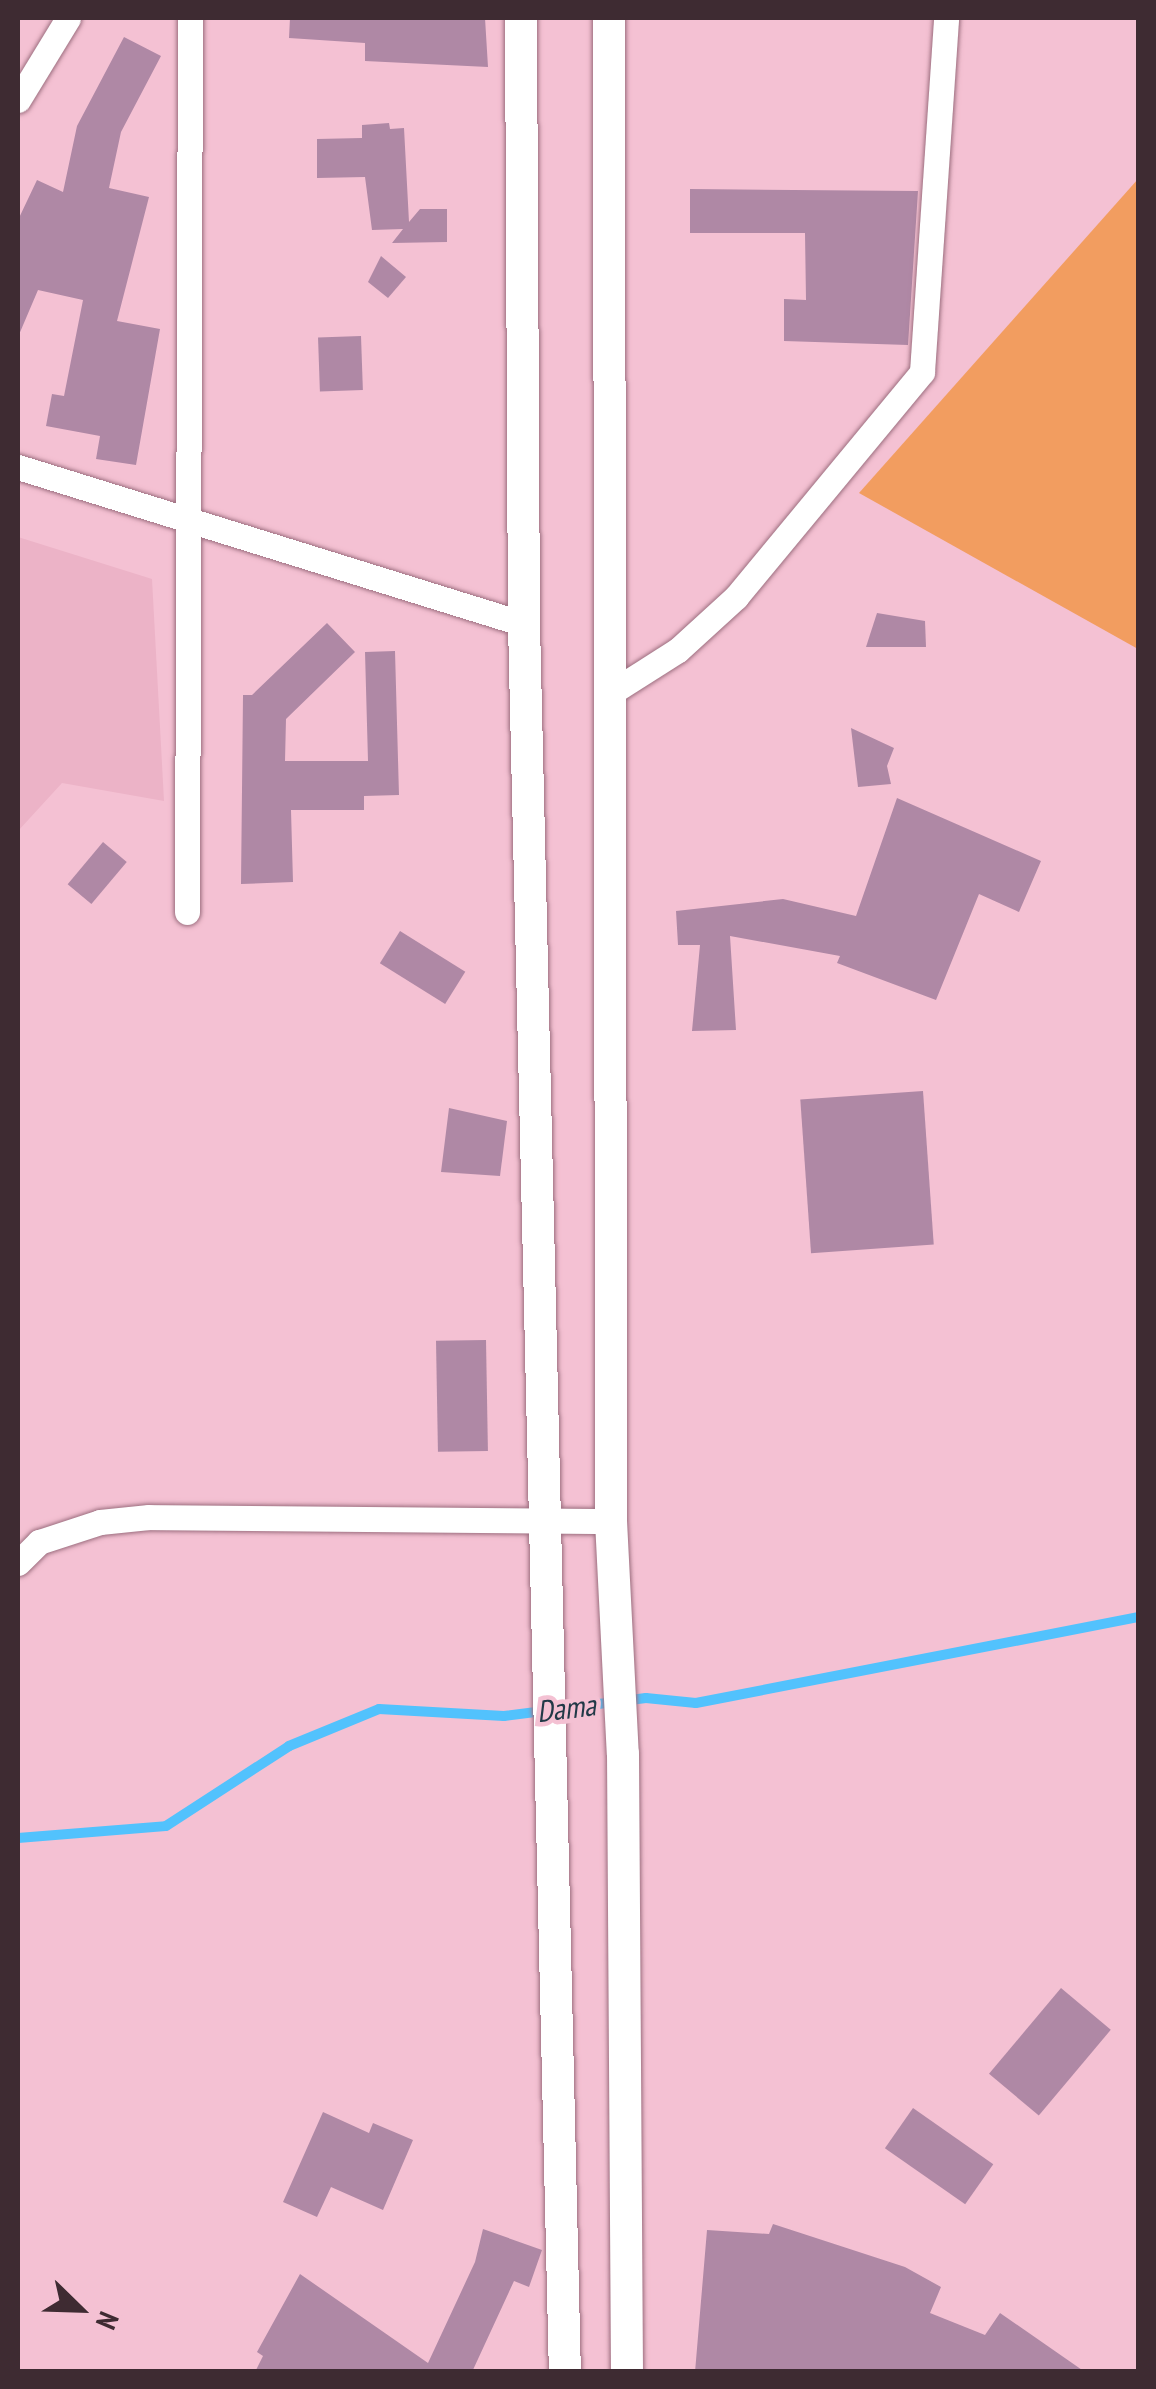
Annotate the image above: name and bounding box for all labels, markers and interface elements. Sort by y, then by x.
water label: Dama [534,1687,598,1729]
north arrow [30,2259,130,2359]
text: N [88,2307,128,2335]

